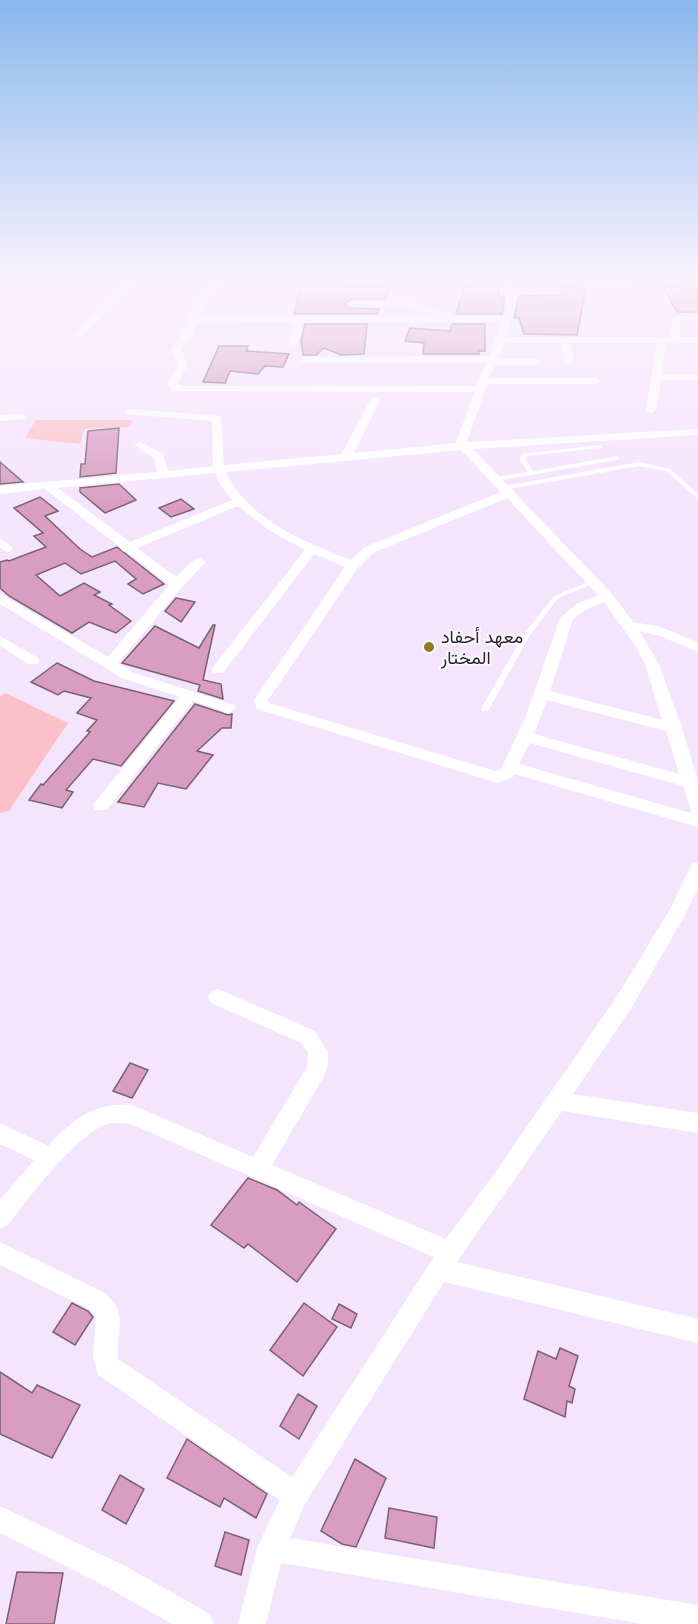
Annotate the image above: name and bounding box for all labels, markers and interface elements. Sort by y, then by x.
place label: معهد أحفاد المختار [440,626,523,669]
marker: معهد أحفاد المختار [422,640,436,654]

